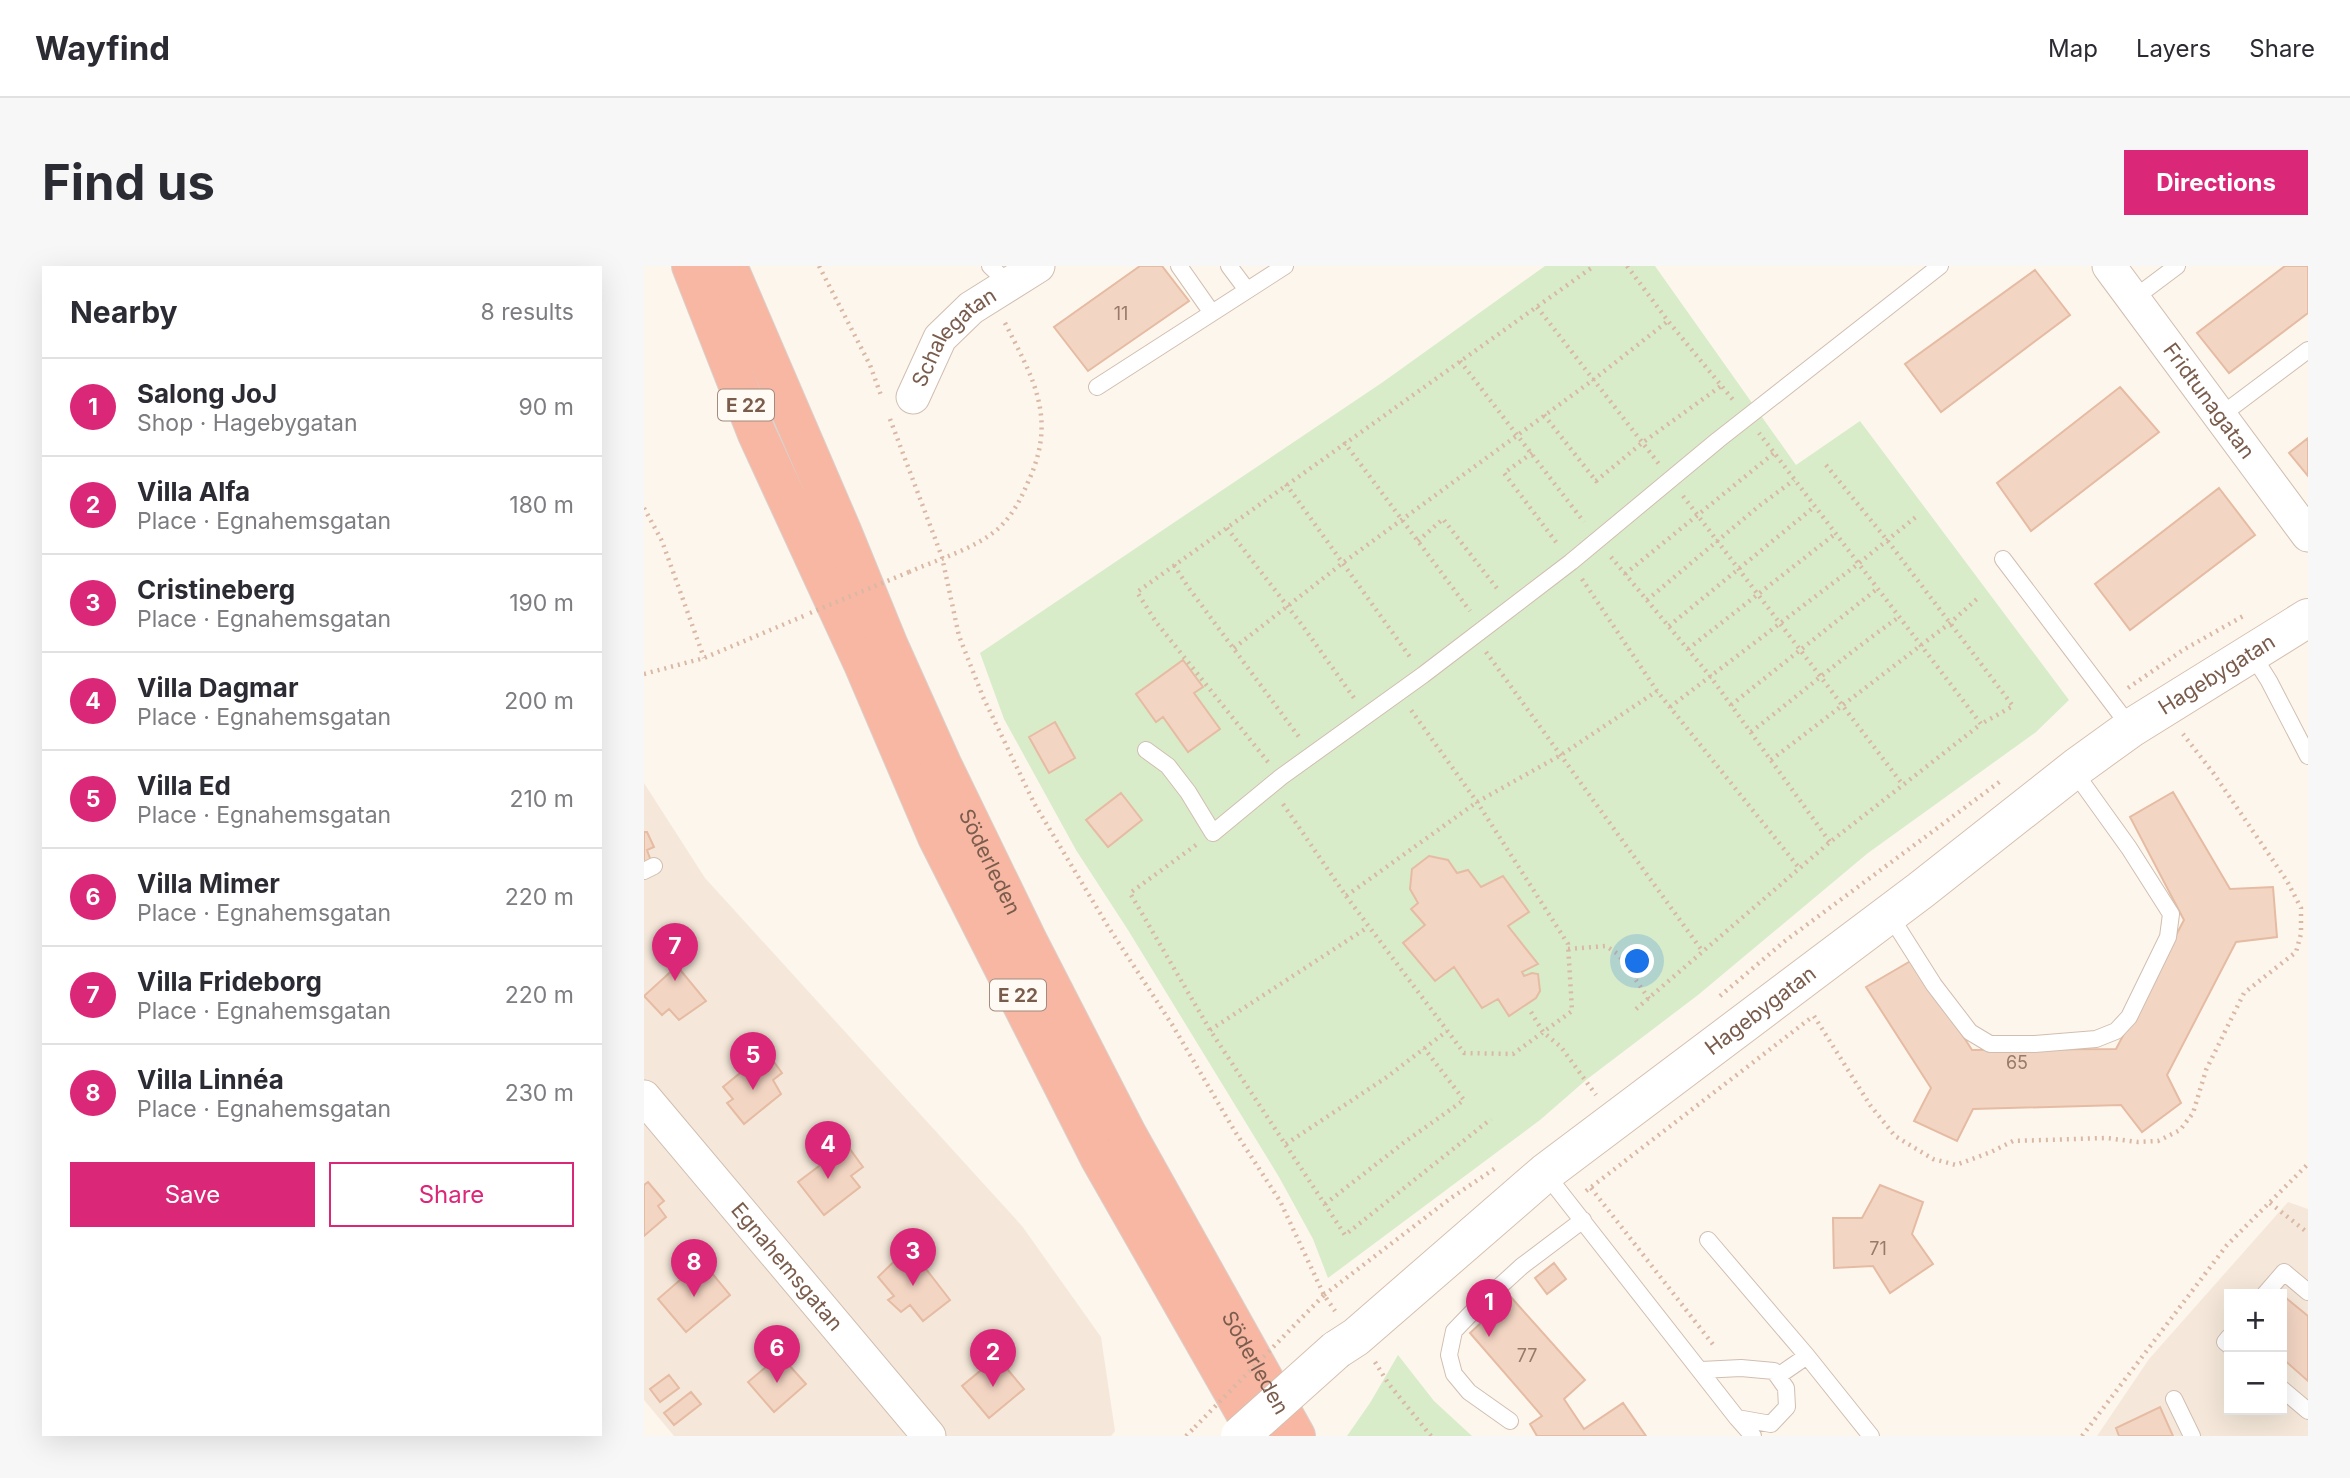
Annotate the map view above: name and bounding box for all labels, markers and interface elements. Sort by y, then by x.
text: Wayfind [35,28,170,68]
text: Map [2048,34,2098,63]
text: Layers [2136,34,2211,63]
text: Share [2249,34,2315,63]
button: Directions [2124,150,2308,215]
text: Find us [42,153,215,212]
street label: Schalegatan [906,282,1001,391]
text: Nearby [70,294,178,330]
text: 8 results [481,298,574,326]
house number: 11 [1114,303,1128,324]
street label: Fridtunagatan [2158,338,2260,464]
text: Salong JoJ [137,378,277,409]
road number: E 22 [718,390,774,420]
text: 1 [88,393,98,421]
text: 90 m [519,393,574,421]
text: Shop · Hagebygatan [137,409,358,437]
text: Villa Alfa [137,476,250,507]
text: 2 [86,491,100,519]
text: 180 m [509,491,574,519]
text: Place · Egnahemsgatan [137,507,391,535]
text: Cristineberg [137,574,295,605]
text: 3 [86,589,100,617]
text: 190 m [509,589,574,617]
text: Place · Egnahemsgatan [137,605,391,633]
street label: Hagebygatan [2154,629,2279,720]
text: Villa Dagmar [137,672,299,703]
text: 4 [85,687,101,715]
text: 200 m [504,687,574,715]
text: Place · Egnahemsgatan [137,703,391,731]
text: Villa Ed [137,770,231,801]
text: 5 [86,785,100,813]
text: 210 m [509,785,574,813]
text: Place · Egnahemsgatan [137,801,391,829]
street label: Söderleden [954,805,1026,919]
text: Villa Mimer [137,868,280,899]
text: 6 [86,883,100,911]
text: 220 m [505,883,574,911]
text: Place · Egnahemsgatan [137,899,391,927]
pin: 7 [652,923,698,981]
your location [1620,944,1654,978]
street label: Hagebygatan [1700,961,1821,1060]
text: Villa Frideborg [137,966,322,997]
road number: E 22 [990,980,1046,1010]
text: 7 [86,981,100,1009]
text: 220 m [505,981,574,1009]
text: Place · Egnahemsgatan [137,997,391,1025]
pin: 5 [730,1032,776,1090]
house number: 65 [2006,1052,2028,1073]
text: Villa Linnéa [137,1064,284,1095]
text: 8 [86,1079,100,1107]
text: 230 m [505,1079,574,1107]
text: Place · Egnahemsgatan [137,1095,391,1123]
pin: 4 [805,1121,851,1179]
button: Save [70,1162,315,1227]
button: Share [329,1162,574,1227]
street label: Egnahemsgatan [726,1197,848,1336]
pin: 3 [890,1228,936,1286]
house number: 71 [1869,1238,1887,1259]
pin: 8 [671,1239,717,1297]
pin: 1 [1466,1279,1512,1337]
map controls [2224,1289,2287,1415]
button: + [2224,1289,2287,1352]
street label: Söderleden [1217,1307,1294,1419]
pin: 6 [754,1325,800,1383]
pin: 2 [970,1329,1016,1387]
house number: 77 [1517,1345,1537,1366]
button: − [2224,1352,2287,1415]

